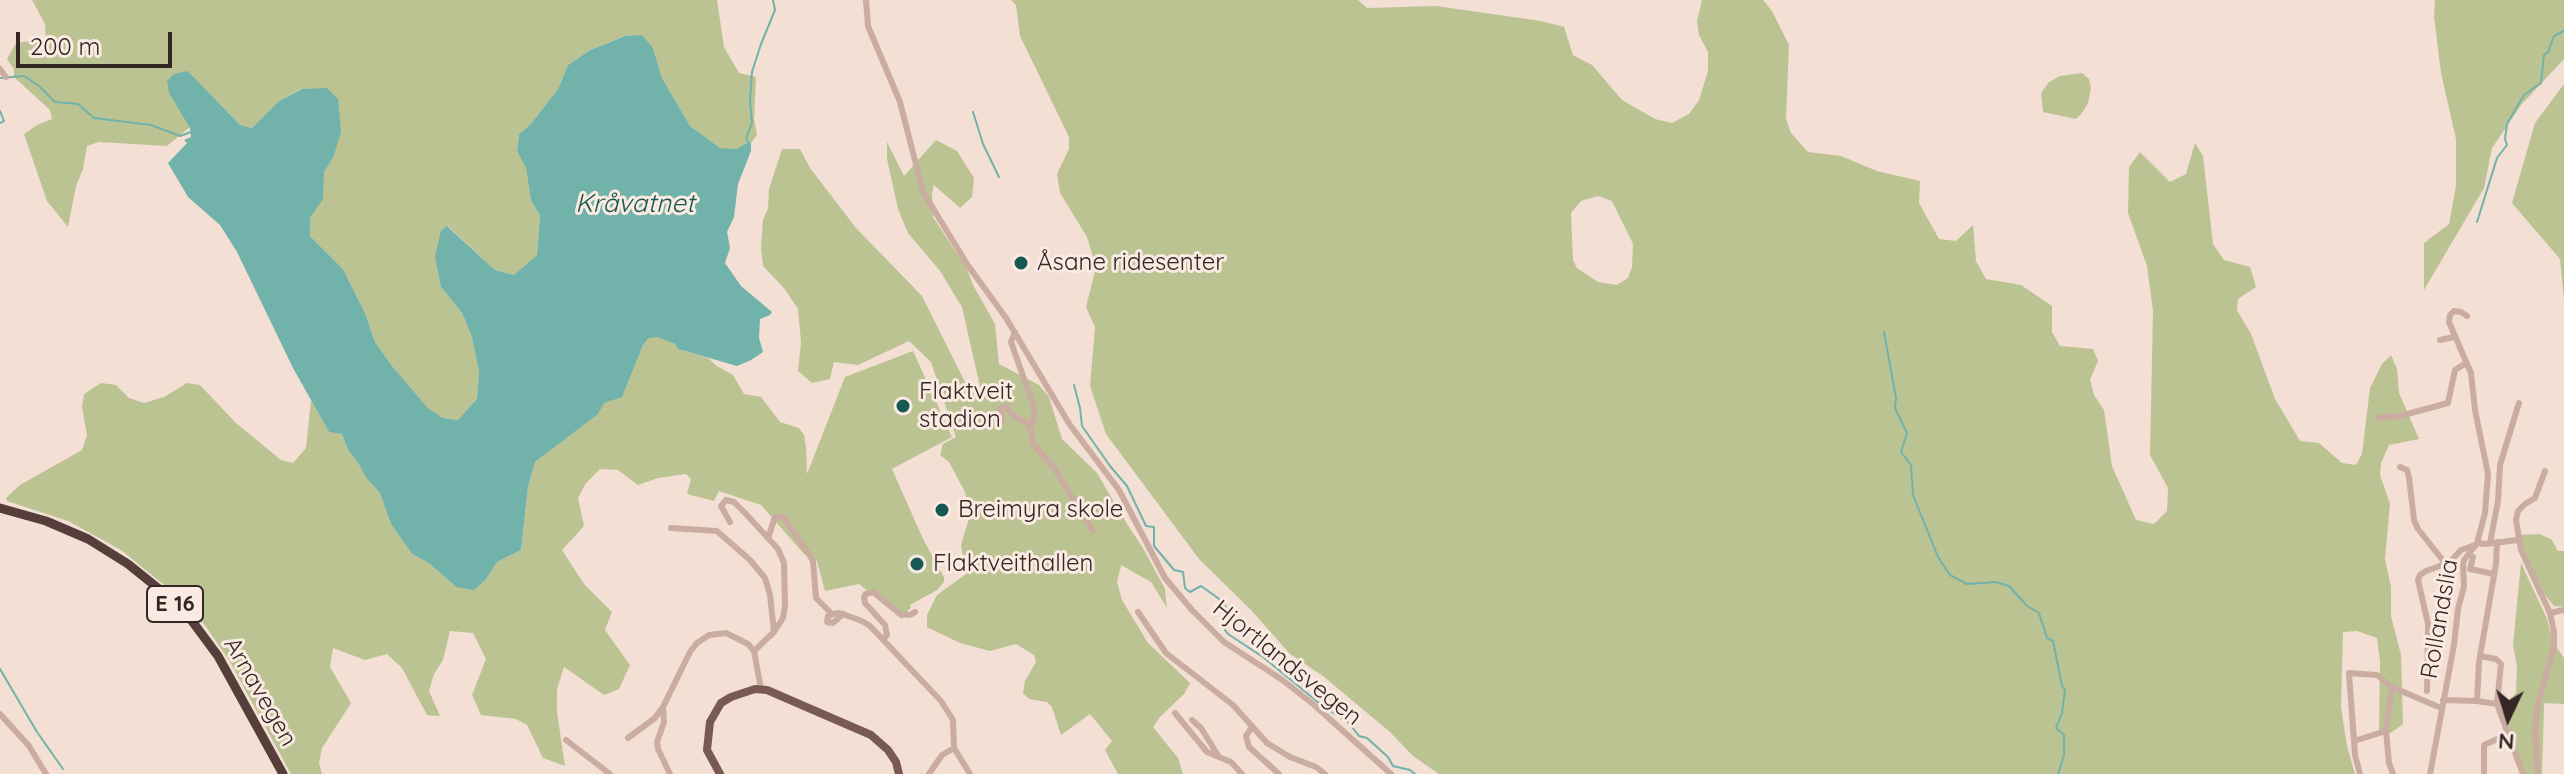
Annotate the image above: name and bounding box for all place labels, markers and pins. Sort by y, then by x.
place label: Åsane ridesenter [1037,249,1225,277]
marker: Åsane ridesenter [1012,254,1030,272]
place label: Flaktveit stadion [919,378,1013,434]
marker: Flaktveit stadion [894,397,912,415]
place label: Breimyra skole [958,496,1123,524]
marker: Breimyra skole [933,501,951,519]
place label: Flaktveithallen [933,550,1093,578]
marker: Flaktveithallen [908,555,926,573]

